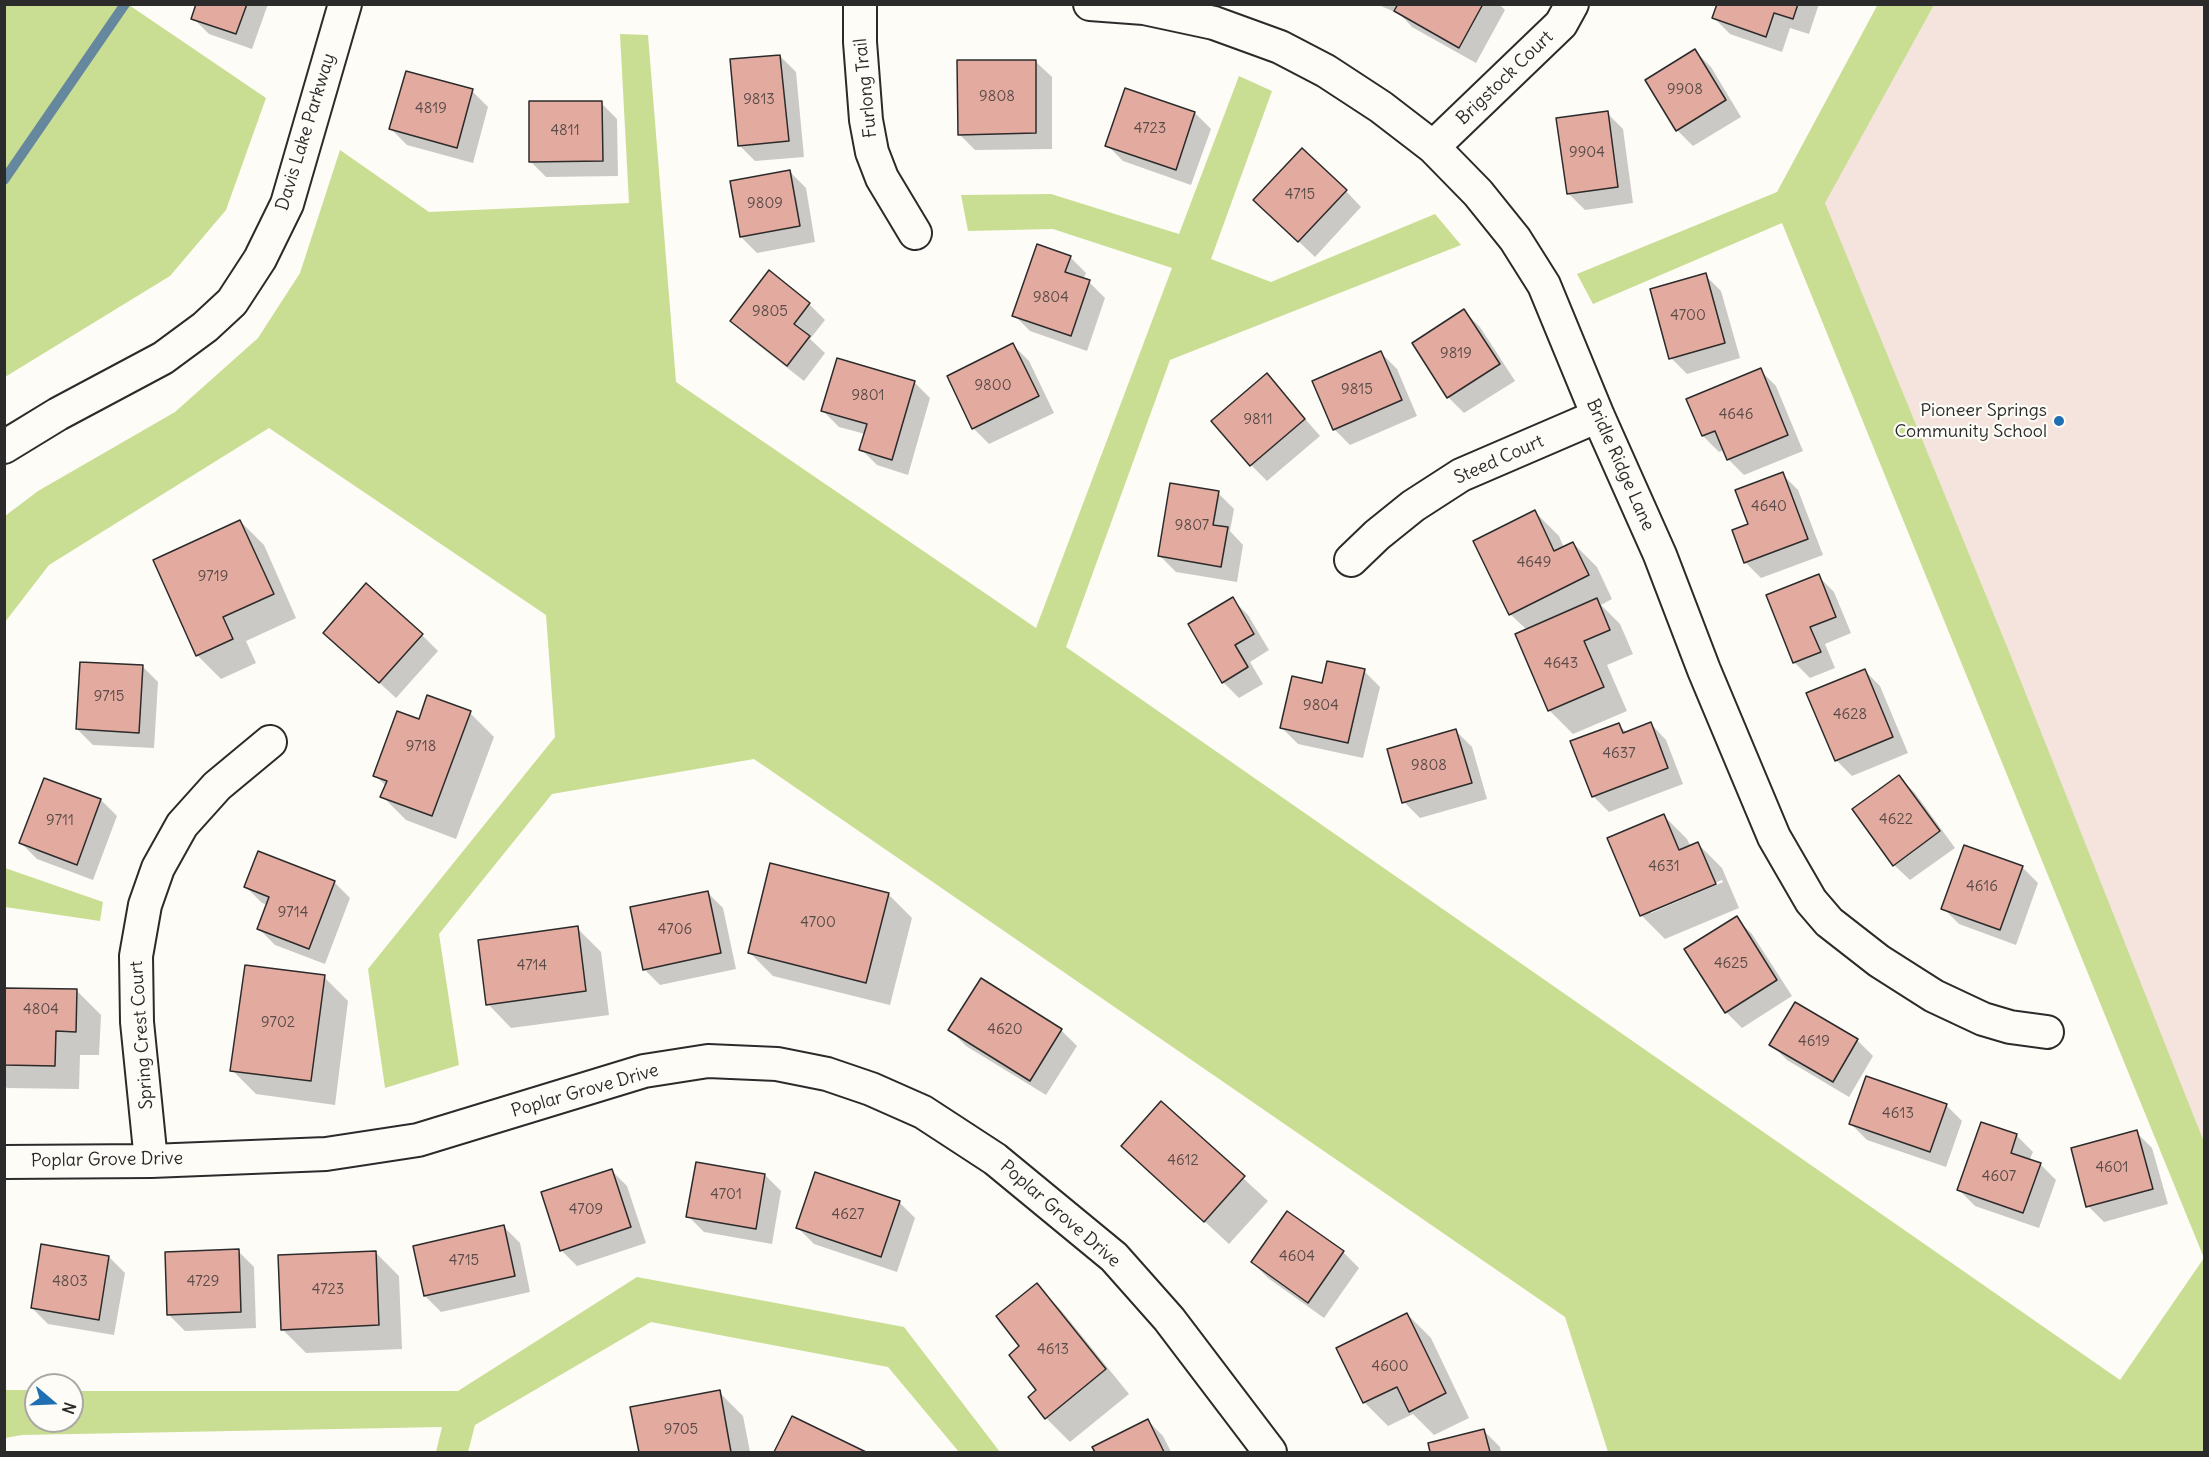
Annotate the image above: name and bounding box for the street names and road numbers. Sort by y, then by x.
street label: Brigstock Court [1452,26,1558,130]
street label: Furlong Trail [850,37,882,139]
street label: Davis Lake Parkway [272,51,340,213]
street label: Bridle Ridge Lane [1581,396,1659,534]
street label: Steed Court [1451,431,1547,489]
street label: Spring Crest Court [126,960,158,1110]
street label: Poplar Grove Drive [509,1060,661,1122]
street label: Poplar Grove Drive [31,1148,183,1172]
street label: Poplar Grove Drive [995,1156,1125,1272]

